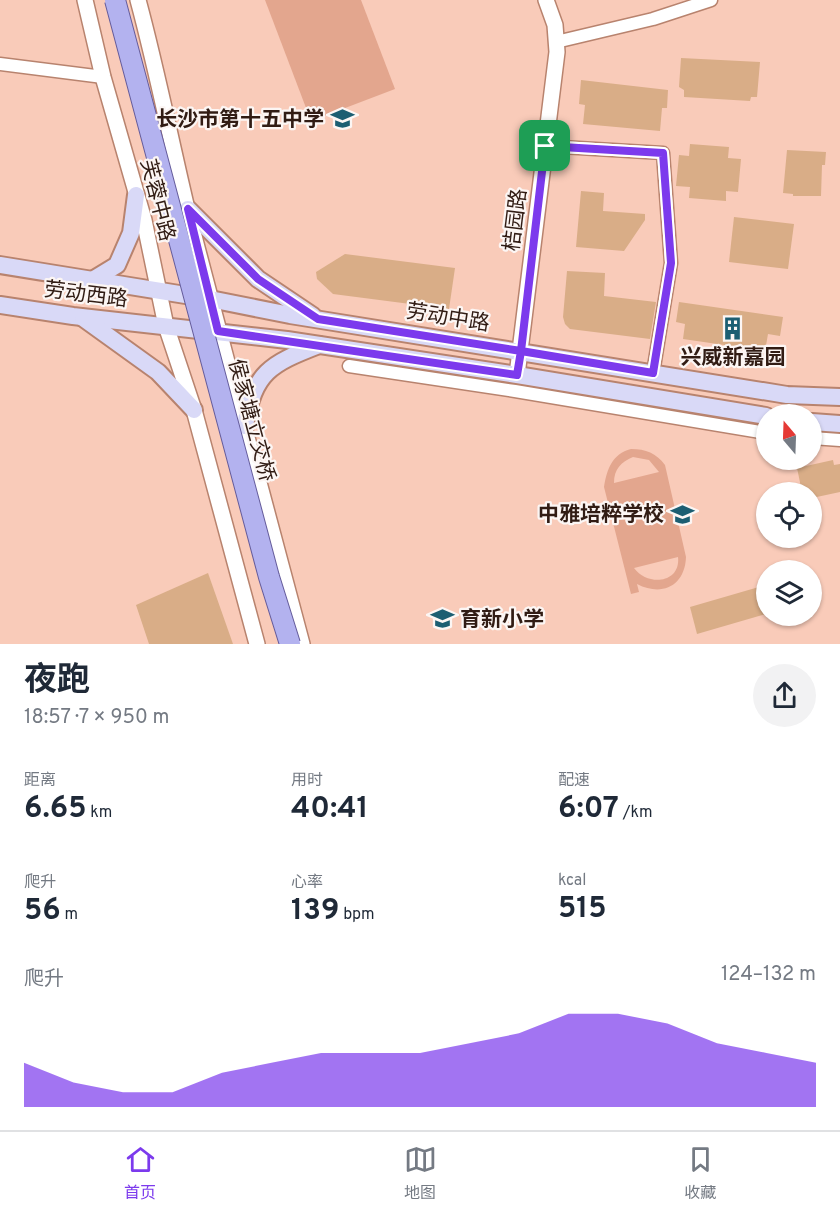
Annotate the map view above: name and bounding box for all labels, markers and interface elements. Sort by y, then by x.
school or university icon: 长沙市第十五中学 [329,106,355,132]
place label: 长沙市第十五中学 [156,107,324,134]
pin [519,120,570,171]
icon: arrive [528,129,561,162]
street label: 芙蓉中路 [133,156,180,244]
street label: 桔园路 [499,187,534,253]
street label: 劳动西路 [42,277,129,314]
street label: 劳动中路 [404,299,491,338]
building icon: 兴威新嘉园 [720,316,746,342]
place label: 兴威新嘉园 [681,345,786,372]
street label: 侯家塘立交桥 [221,356,280,485]
north arrow [756,404,822,470]
map controls [756,404,822,626]
button: locate [756,482,822,548]
school or university icon: 中雅培粹学校 [669,501,695,527]
place label: 中雅培粹学校 [538,502,664,529]
button: layers [756,560,822,626]
school or university icon: 育新小学 [429,606,455,632]
place label: 育新小学 [460,607,544,634]
text: 夜跑 [24,661,90,703]
button: share [753,664,816,727]
text: 18:57 · 7 × 950 m [24,705,169,731]
text: 距离 [24,771,56,791]
text: 用时 [291,771,323,791]
text: 配速 [558,771,590,791]
text: 6.65 [24,791,87,828]
text: 40:41 [291,791,369,828]
text: 6:07 [558,791,619,828]
text: km [87,803,112,823]
text: /km [619,803,653,823]
text: kcal [558,871,586,891]
text: 爬升 [24,873,56,893]
text: 心率 [291,873,323,893]
text: 515 [558,891,607,928]
text: 56 [24,893,61,930]
text: 139 [291,893,339,930]
text: m [61,905,78,925]
text: bpm [339,905,375,925]
text: 124–132 m [721,962,816,988]
text: 爬升 [24,967,64,993]
tab: 首页 [124,1143,157,1204]
tab: 地图 [404,1143,437,1204]
tab: 收藏 [684,1143,717,1204]

